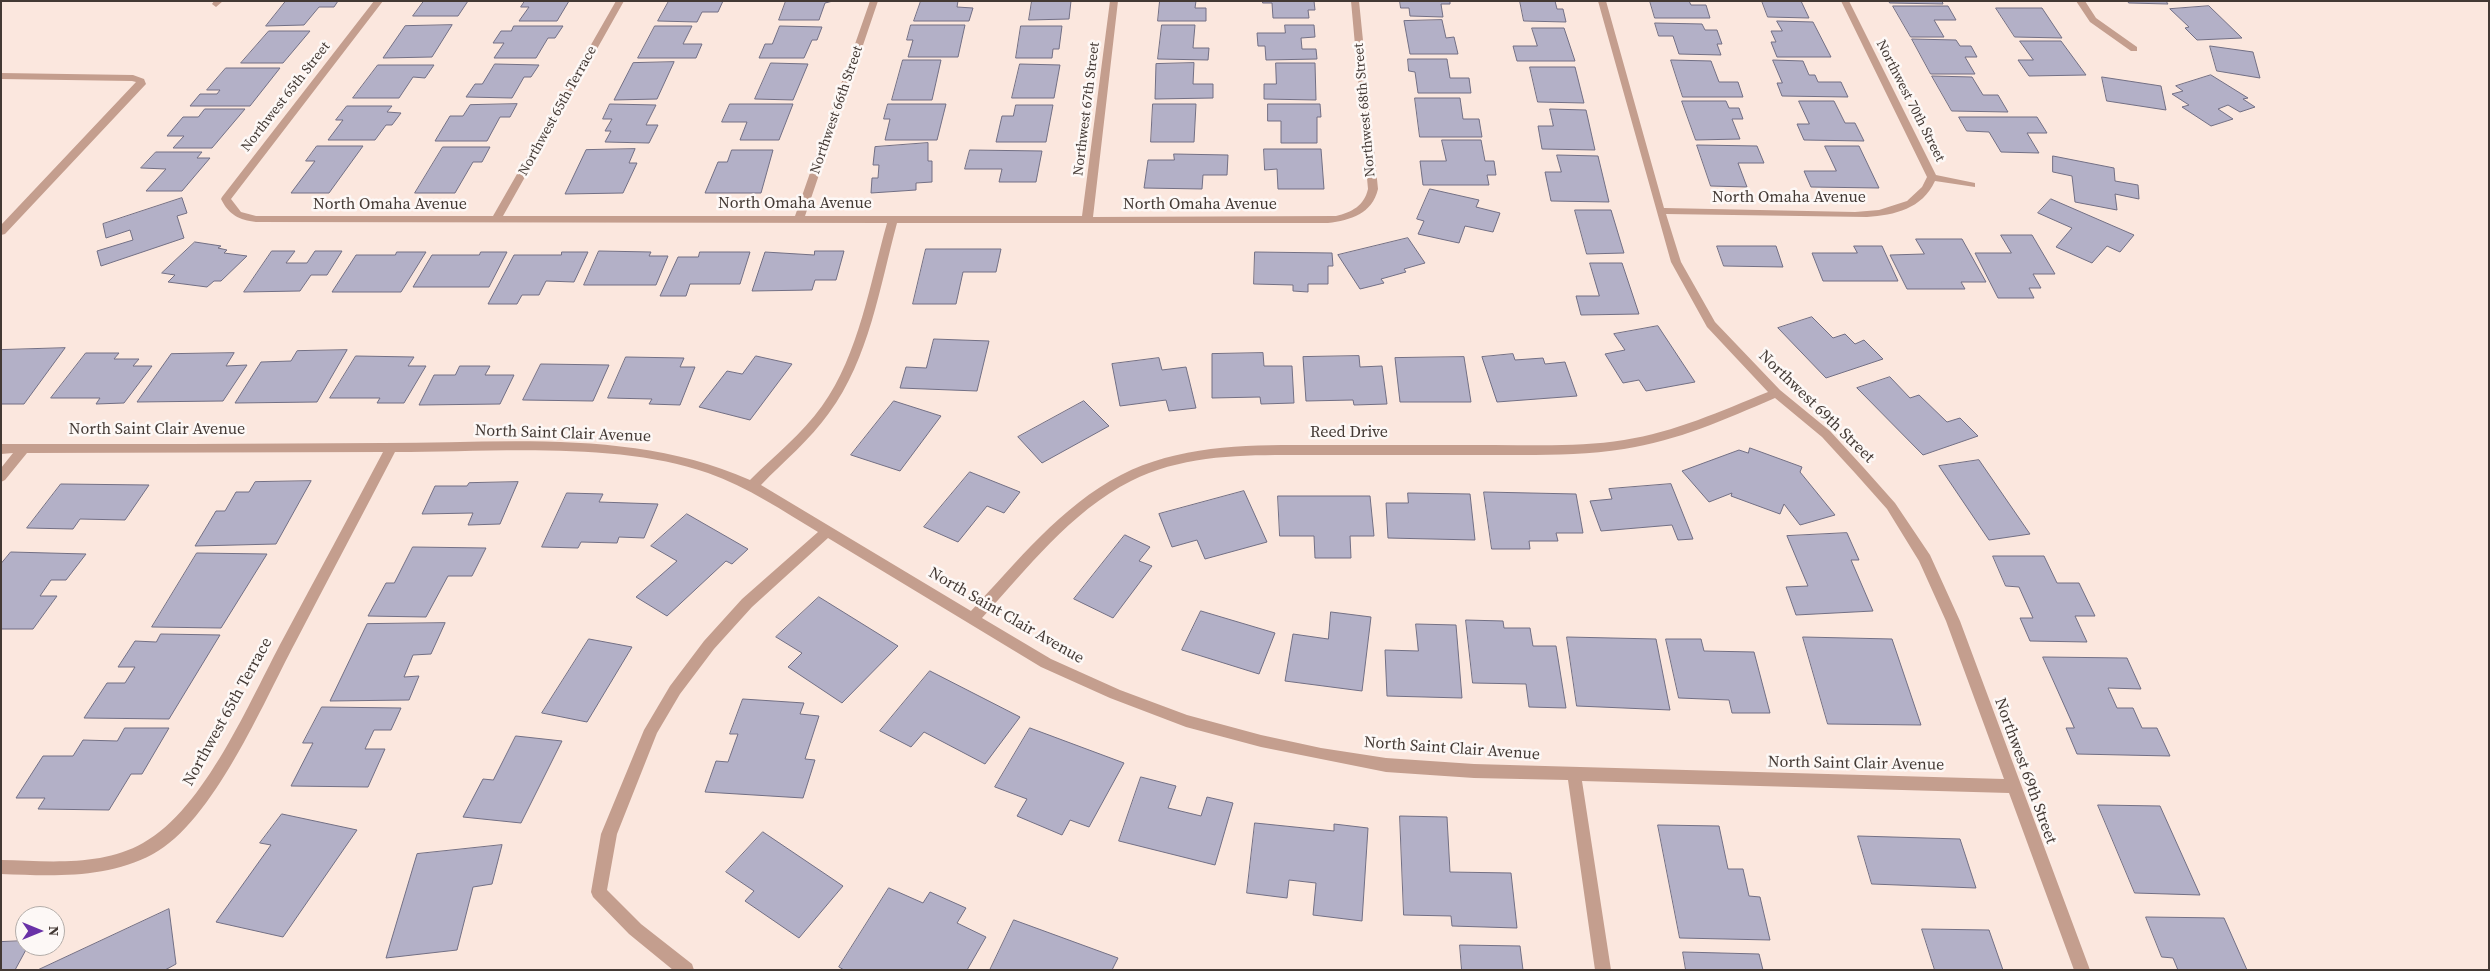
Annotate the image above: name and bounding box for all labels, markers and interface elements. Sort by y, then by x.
street label: Northwest 70th Street [1872,37,1948,165]
street label: Northwest 65th Street [238,39,334,155]
street label: Northwest 67th Street [1070,41,1104,177]
street label: Northwest 68th Street [1351,42,1379,178]
street label: Northwest 65th Terrace [515,43,601,179]
street label: Northwest 66th Street [807,44,867,176]
street label: North Omaha Avenue [1712,188,1866,208]
street label: North Omaha Avenue [718,194,872,214]
street label: North Omaha Avenue [313,195,467,215]
street label: North Omaha Avenue [1123,195,1277,215]
street label: Northwest 69th Street [1754,347,1878,467]
street label: North Saint Clair Avenue [69,420,245,440]
street label: North Saint Clair Avenue [475,421,651,447]
street label: Reed Drive [1310,423,1388,443]
street label: North Saint Clair Avenue [925,564,1087,668]
street label: Northwest 65th Terrace [179,635,277,789]
street label: Northwest 69th Street [1990,696,2060,846]
street label: North Saint Clair Avenue [1363,733,1541,765]
street label: North Saint Clair Avenue [1768,753,1944,775]
north arrow [15,906,65,956]
text: N [44,926,64,936]

